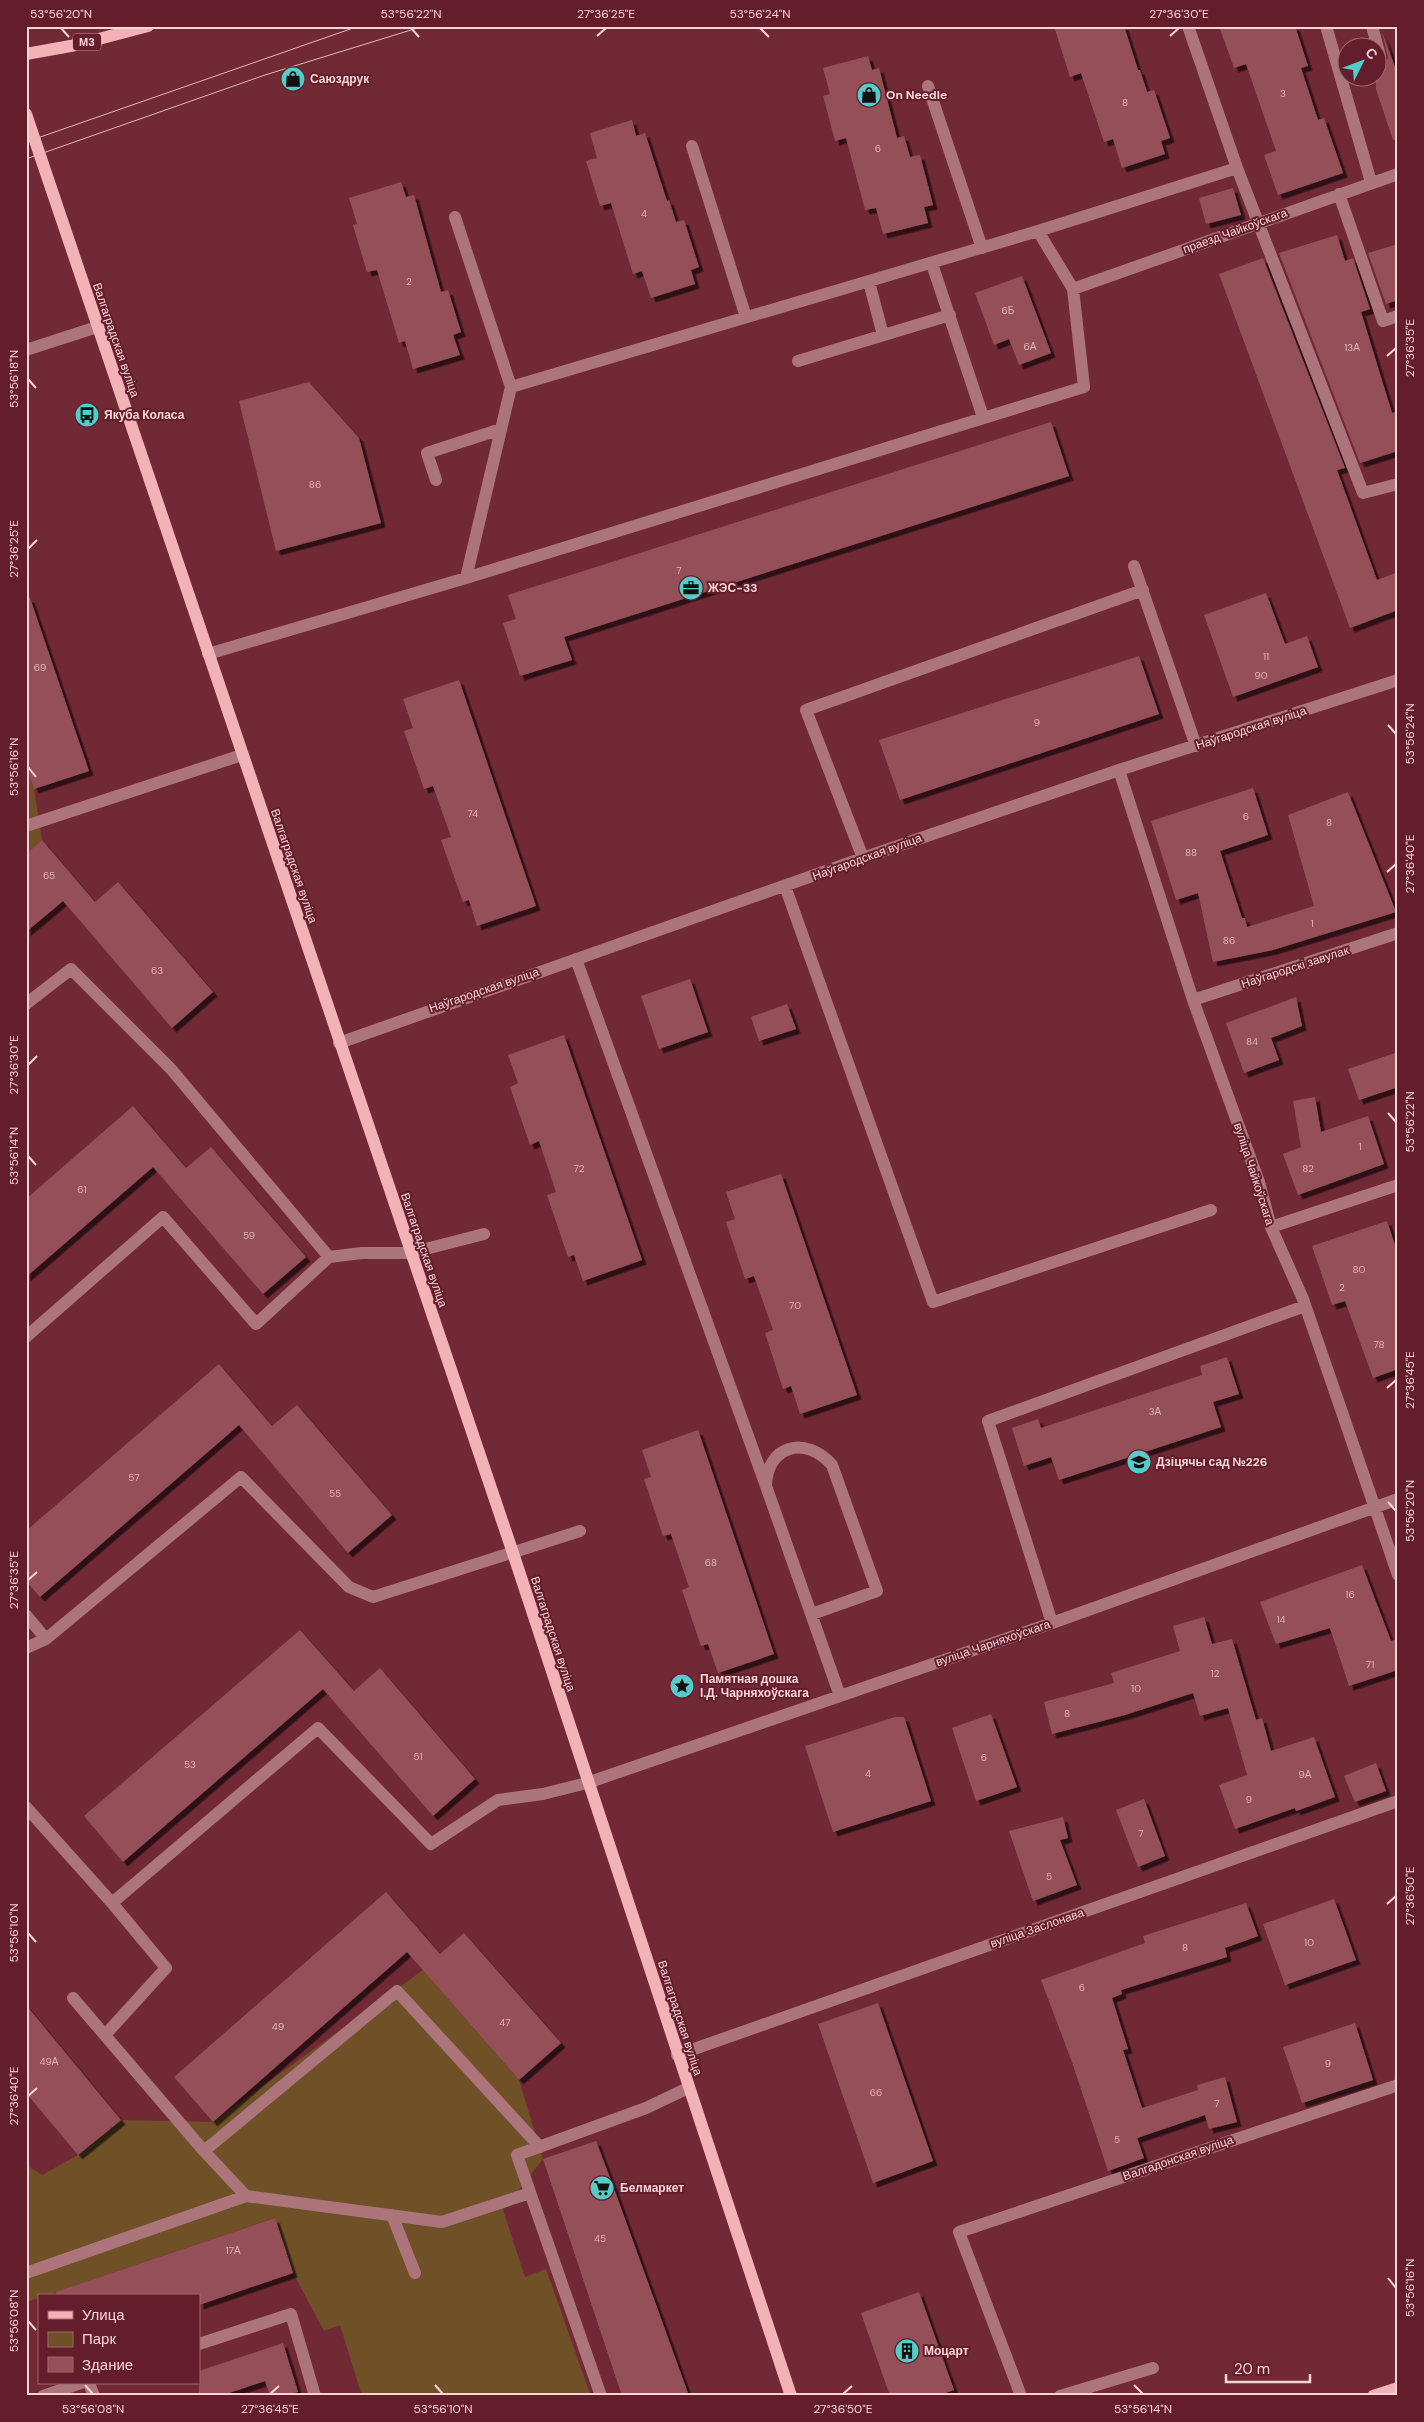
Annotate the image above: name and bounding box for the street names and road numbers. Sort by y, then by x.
road number: М3 [73,34,101,51]
street label: праезд Чайкоўскага [1181,205,1290,257]
street label: Валгаградская вуліца [89,281,143,400]
street label: Наўгародская вуліца [1194,702,1309,753]
street label: Валгаградская вуліца [267,807,321,926]
street label: Наўгародская вуліца [810,830,924,884]
street label: Наўгародскі завулак [1239,942,1352,992]
street label: Наўгародская вуліца [427,964,541,1016]
street label: вуліца Чайкоўскага [1230,1121,1278,1227]
street label: Валгаградская вуліца [397,1191,451,1310]
street label: Валгаградская вуліца [527,1574,579,1694]
street label: вуліца Чарняхоўскага [934,1616,1053,1670]
street label: вуліца Заслонава [988,1904,1086,1952]
street label: Валгаградская вуліца [654,1958,706,2078]
street label: Валгадонская вуліца [1121,2131,1236,2184]

